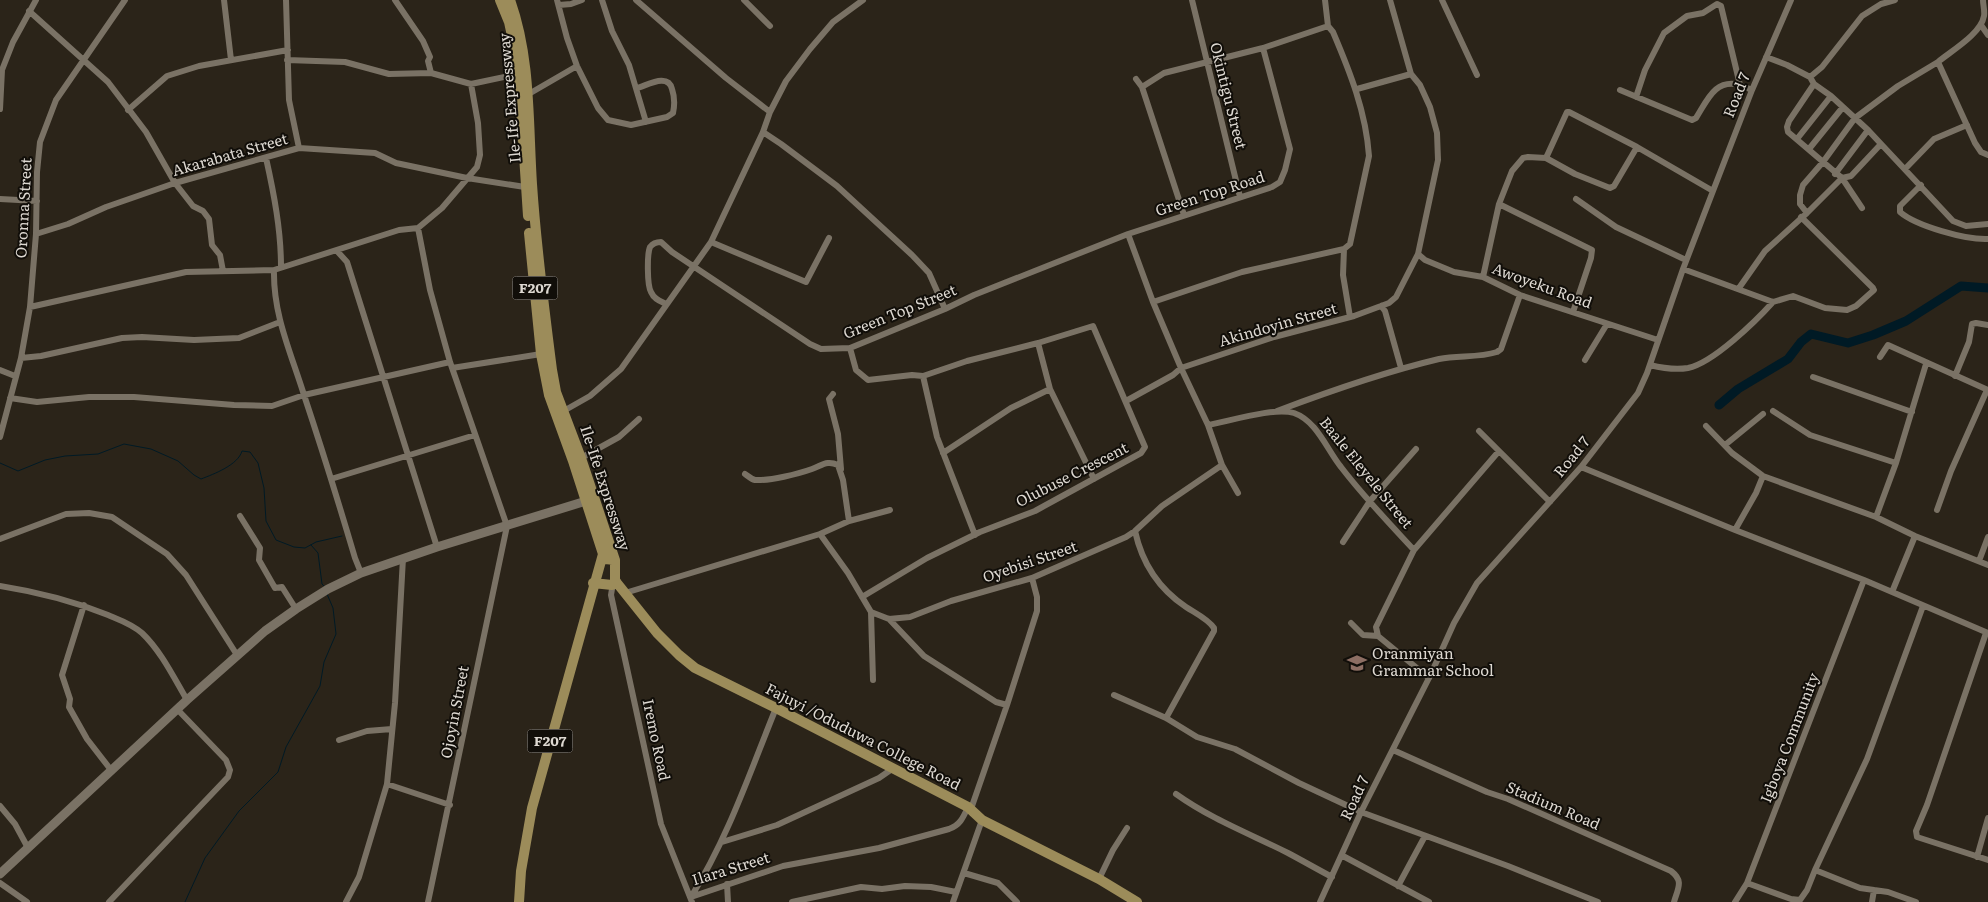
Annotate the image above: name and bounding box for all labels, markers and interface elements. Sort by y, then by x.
street label: Ile-Ife Expressway [491,32,526,164]
street label: Okintigu Street [1205,40,1254,152]
street label: Road 7 [1716,68,1755,121]
street label: Akarabata Street [169,126,290,181]
street label: Oronna Street [8,157,37,259]
street label: Green Top Road [1152,164,1267,221]
street label: Awoyeku Road [1489,256,1596,313]
road number: F207 [512,276,558,300]
street label: Green Top Street [839,277,960,344]
street label: Akindoyin Street [1216,296,1339,351]
street label: Baale Eleyele Street [1315,411,1420,533]
street label: Ile-Ife Expressway [575,422,638,554]
street label: Road 7 [1547,430,1595,482]
street label: Olubuse Crescent [1011,435,1132,512]
street label: Oyebisi Street [979,534,1080,588]
place label: Oranmiyan Grammar School [1372,641,1494,681]
school or university icon: Oranmiyan Grammar School [1346,652,1368,674]
street label: Ojoyin Street [433,663,474,760]
street label: Igboya Community [1753,669,1824,806]
street label: Fajuyi /Oduduwa College Road [762,676,965,795]
street label: Iremo Road [638,697,677,783]
road number: F207 [528,729,572,752]
street label: Road 7 [1333,771,1374,824]
street label: Stadium Road [1503,774,1604,835]
street label: Ilara Street [689,845,772,890]

